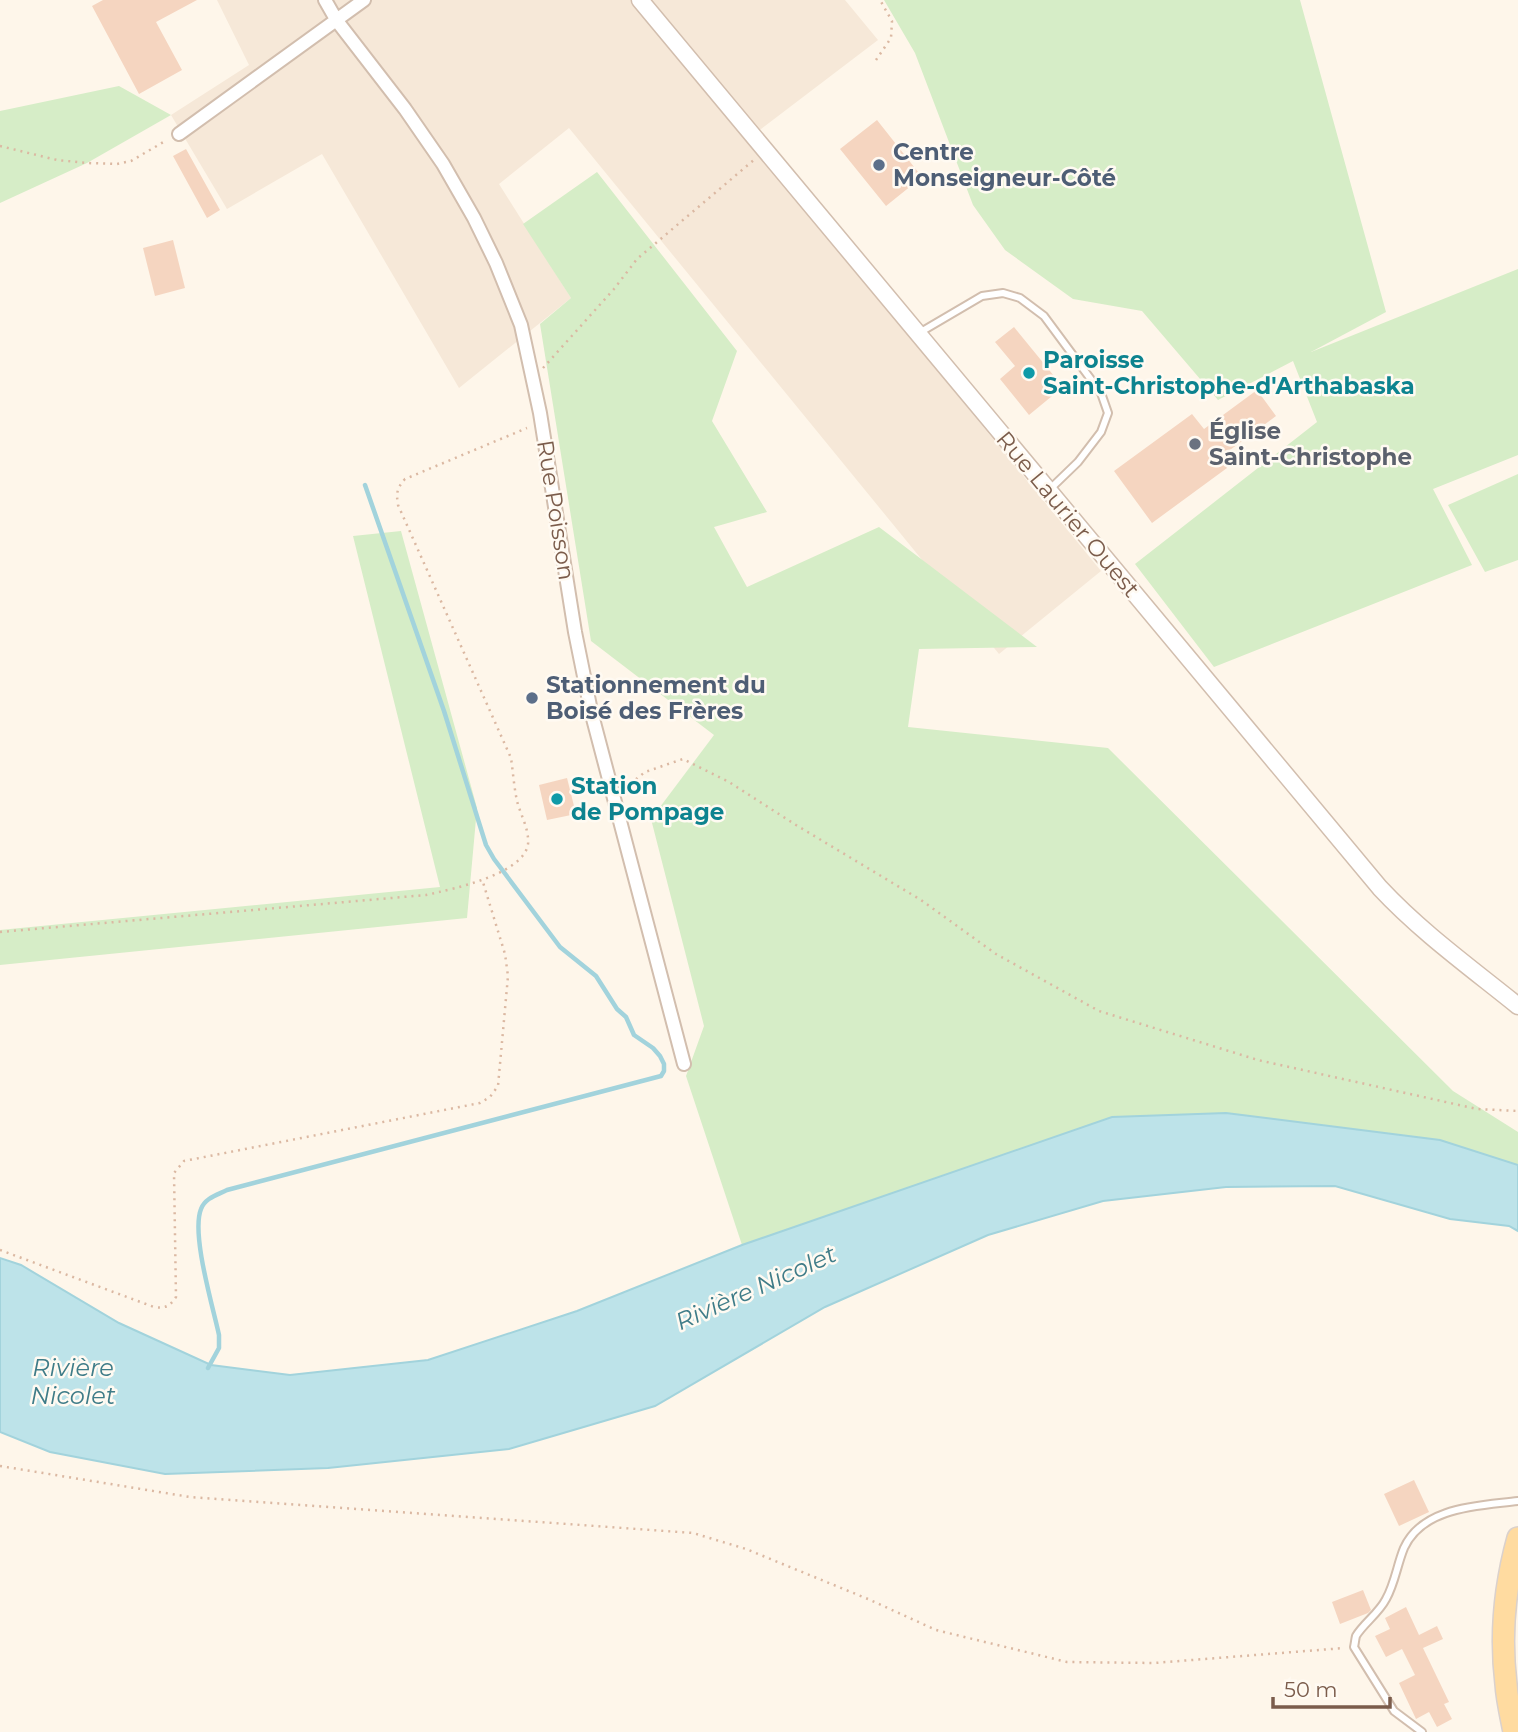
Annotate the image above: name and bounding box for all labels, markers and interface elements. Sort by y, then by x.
place label: Centre Monseigneur-Côté [893,138,1116,192]
marker: Centre Monseigneur-Côté [871,157,887,173]
place label: Paroisse Saint-Christophe-d'Arthabaska [1043,346,1415,400]
marker: Paroisse Saint-Christophe-d'Arthabaska [1021,365,1037,381]
place label: Église Saint-Christophe [1209,417,1412,471]
street label: Rue Laurier Ouest [990,425,1146,603]
marker: Église Saint-Christophe [1187,436,1203,452]
street label: Rue Poisson [531,438,581,582]
place label: Stationnement du Boisé des Frères [546,671,766,725]
marker: Stationnement du Boisé des Frères [524,690,540,706]
place label: Station de Pompage [571,772,724,826]
marker: Station de Pompage [549,791,565,807]
water label: Rivière Nicolet [671,1239,841,1336]
water label: Rivière Nicolet [30,1353,116,1410]
scale bar [1273,1666,1390,1710]
text: 50 m [1284,1677,1338,1702]

